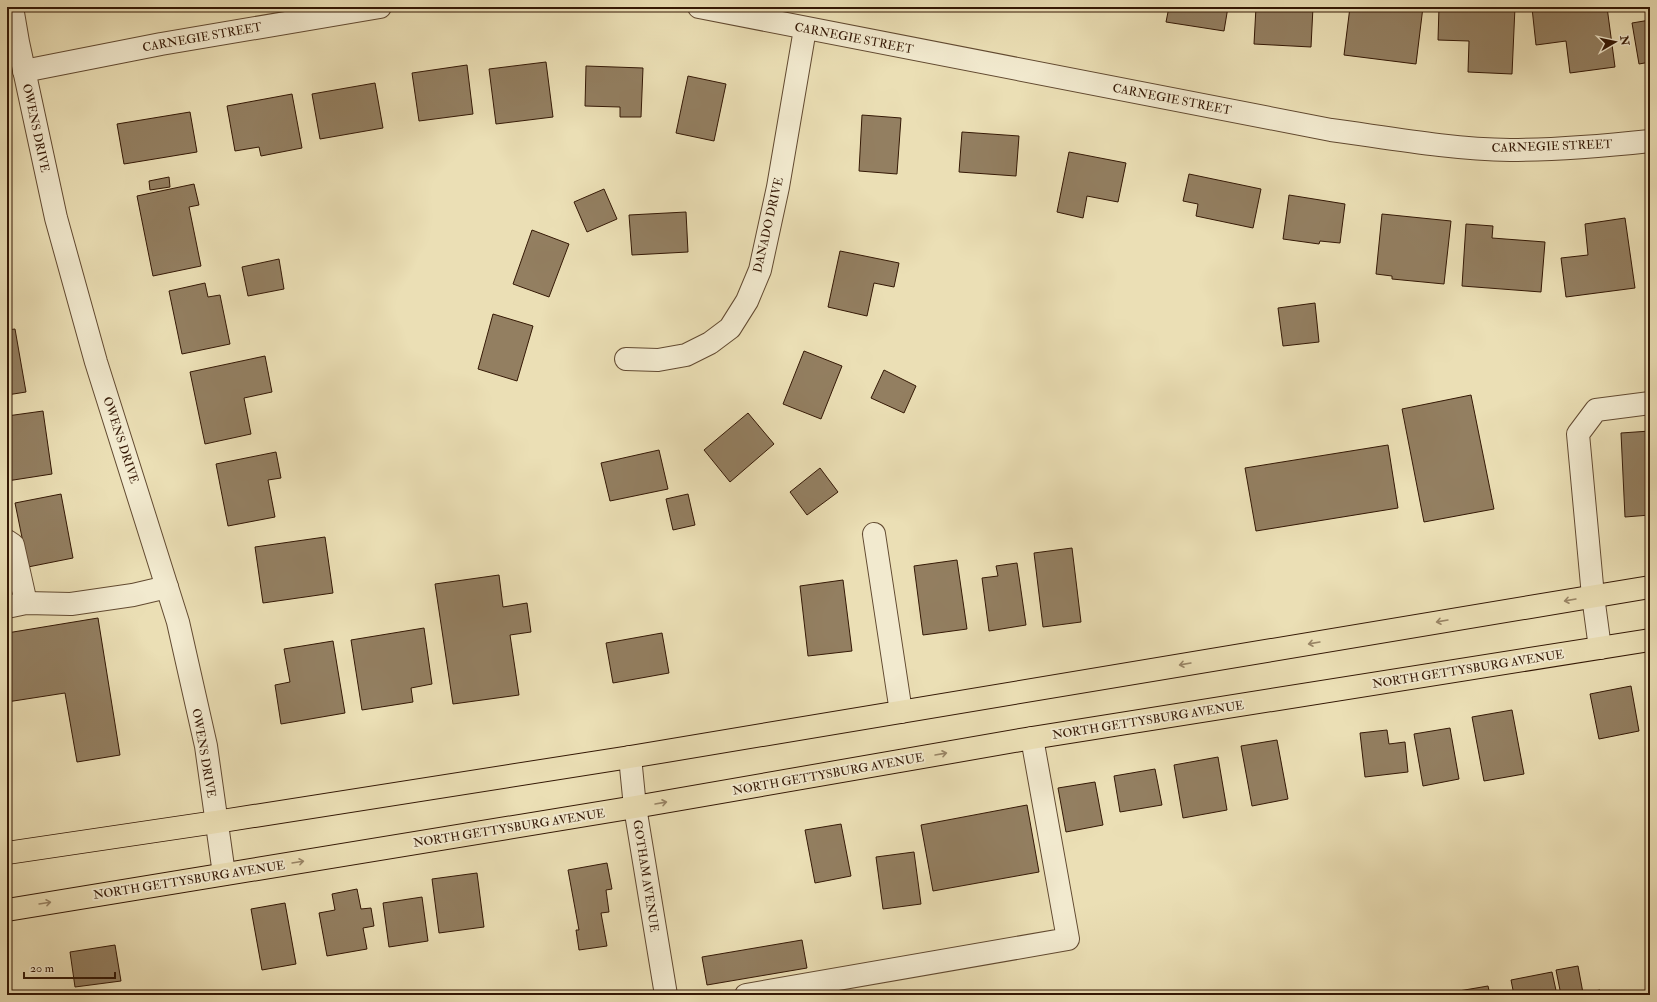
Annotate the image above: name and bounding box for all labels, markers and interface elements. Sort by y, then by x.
street label: CARNEGIE STREET [141,20,263,55]
street label: CARNEGIE STREET [793,20,915,57]
north arrow [1595,22,1635,62]
text: N [1617,34,1632,48]
street label: CARNEGIE STREET [1111,81,1233,118]
street label: OWENS DRIVE [19,82,52,174]
street label: CARNEGIE STREET [1491,137,1613,156]
street label: DANADO DRIVE [750,176,787,274]
street label: OWENS DRIVE [99,395,142,486]
one-way arrow [1564,596,1577,604]
one-way arrow [1436,617,1449,625]
one-way arrow [1307,639,1320,647]
street label: NORTH GETTYSBURG AVENUE [1371,647,1565,692]
one-way arrow [1179,660,1192,668]
street label: NORTH GETTYSBURG AVENUE [1051,698,1245,743]
street label: OWENS DRIVE [188,707,219,799]
street label: NORTH GETTYSBURG AVENUE [731,750,925,799]
one-way arrow [934,750,947,758]
one-way arrow [654,798,667,806]
street label: NORTH GETTYSBURG AVENUE [412,806,606,851]
street label: GOTHAM AVENUE [629,819,662,934]
street label: NORTH GETTYSBURG AVENUE [92,858,286,903]
one-way arrow [291,858,304,866]
one-way arrow [39,899,52,907]
scale bar [24,954,115,980]
text: 20 m [30,961,55,976]

